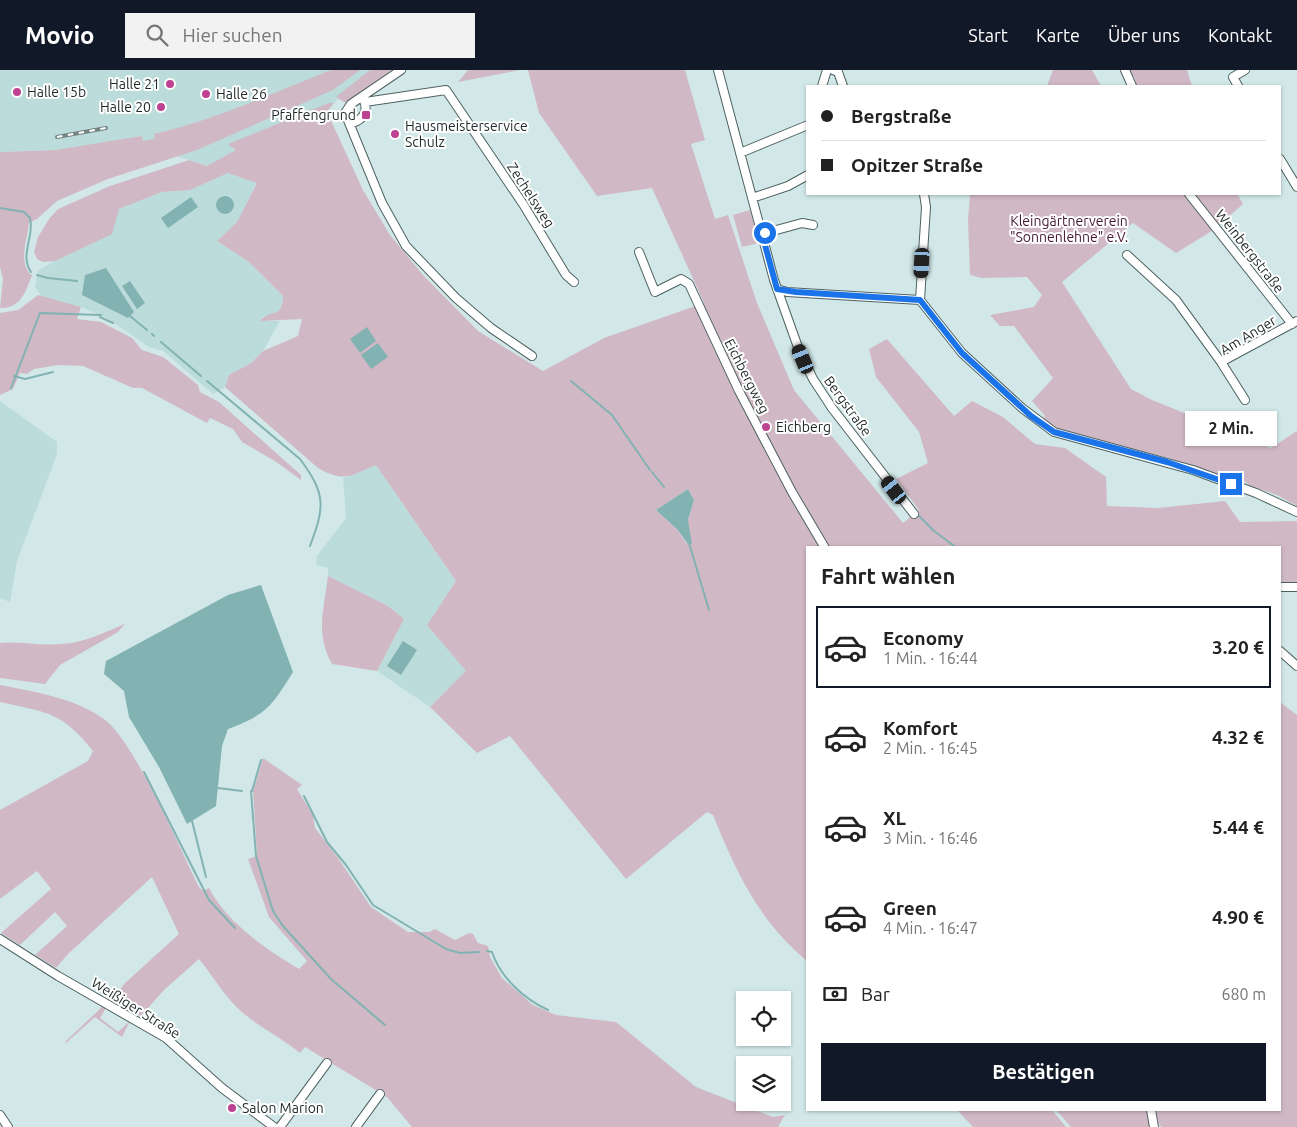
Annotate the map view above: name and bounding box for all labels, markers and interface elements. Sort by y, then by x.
search box [125,13,475,58]
icon: search [143,21,171,49]
text: Movio [25,22,95,49]
text: Hier suchen [183,24,283,46]
text: Start [968,25,1008,45]
text: Karte [1036,25,1080,45]
text: Über uns [1108,25,1180,45]
text: Kontakt [1208,25,1272,45]
place label: Halle 21 [109,76,160,92]
marker: Halle 21 [164,78,176,90]
place label: Halle 15b [27,84,86,100]
marker: Halle 15b [11,86,23,98]
place label: Halle 26 [216,86,267,102]
marker: Halle 26 [200,88,212,100]
place label: Halle 20 [100,99,151,115]
marker: Halle 20 [155,101,167,113]
text: Bergstraße [851,105,952,127]
place label: Pfaffengrund [271,107,356,123]
marker: Pfaffengrund [360,109,372,121]
place label: Hausmeisterservice Schulz [405,118,528,150]
marker: Hausmeisterservice Schulz [389,128,401,140]
text: Opitzer Straße [851,154,983,176]
street label: Zechelsweg [504,160,558,230]
street label: Weinbergstraße [1212,206,1288,296]
park label: Kleingärtnerverein "Sonnenlehne" e.V. [1010,213,1128,245]
route start [754,222,776,244]
car [913,248,930,278]
street label: Am Anger [1217,312,1280,358]
street label: Eichbergweg [721,336,773,416]
car [790,342,815,376]
street label: Bergstraße [821,373,875,439]
callout: 2 Min. [1185,412,1277,446]
place label: Eichberg [776,419,831,435]
text: 2 Min. [1209,419,1253,437]
marker: Eichberg [760,421,772,433]
route end [1220,473,1242,495]
car [878,474,909,506]
text: Fahrt wählen [821,563,955,588]
icon: car [823,625,868,670]
text: Economy [883,627,964,649]
text: 3.20 € [1212,636,1264,658]
text: 1 Min. · 16:44 [883,649,978,667]
icon: car [823,715,868,760]
text: Komfort [883,717,958,739]
text: 4.32 € [1212,726,1264,748]
text: 2 Min. · 16:45 [883,739,978,757]
icon: car [823,805,868,850]
text: XL [883,807,906,829]
text: 5.44 € [1212,816,1264,838]
text: 3 Min. · 16:46 [883,829,978,847]
icon: car [823,895,868,940]
text: Green [883,897,937,919]
text: 4.90 € [1212,906,1264,928]
text: 4 Min. · 16:47 [883,919,978,937]
street label: Weißiger Straße [89,974,183,1042]
icon: cash [821,980,849,1008]
text: Bar [861,983,890,1005]
text: 680 m [1221,985,1266,1003]
map controls [736,991,791,1111]
button: locate [736,991,791,1046]
button: Bestätigen [821,1043,1266,1101]
button: layers [736,1056,791,1111]
place label: Salon Marion [242,1100,324,1116]
marker: Salon Marion [226,1102,238,1114]

